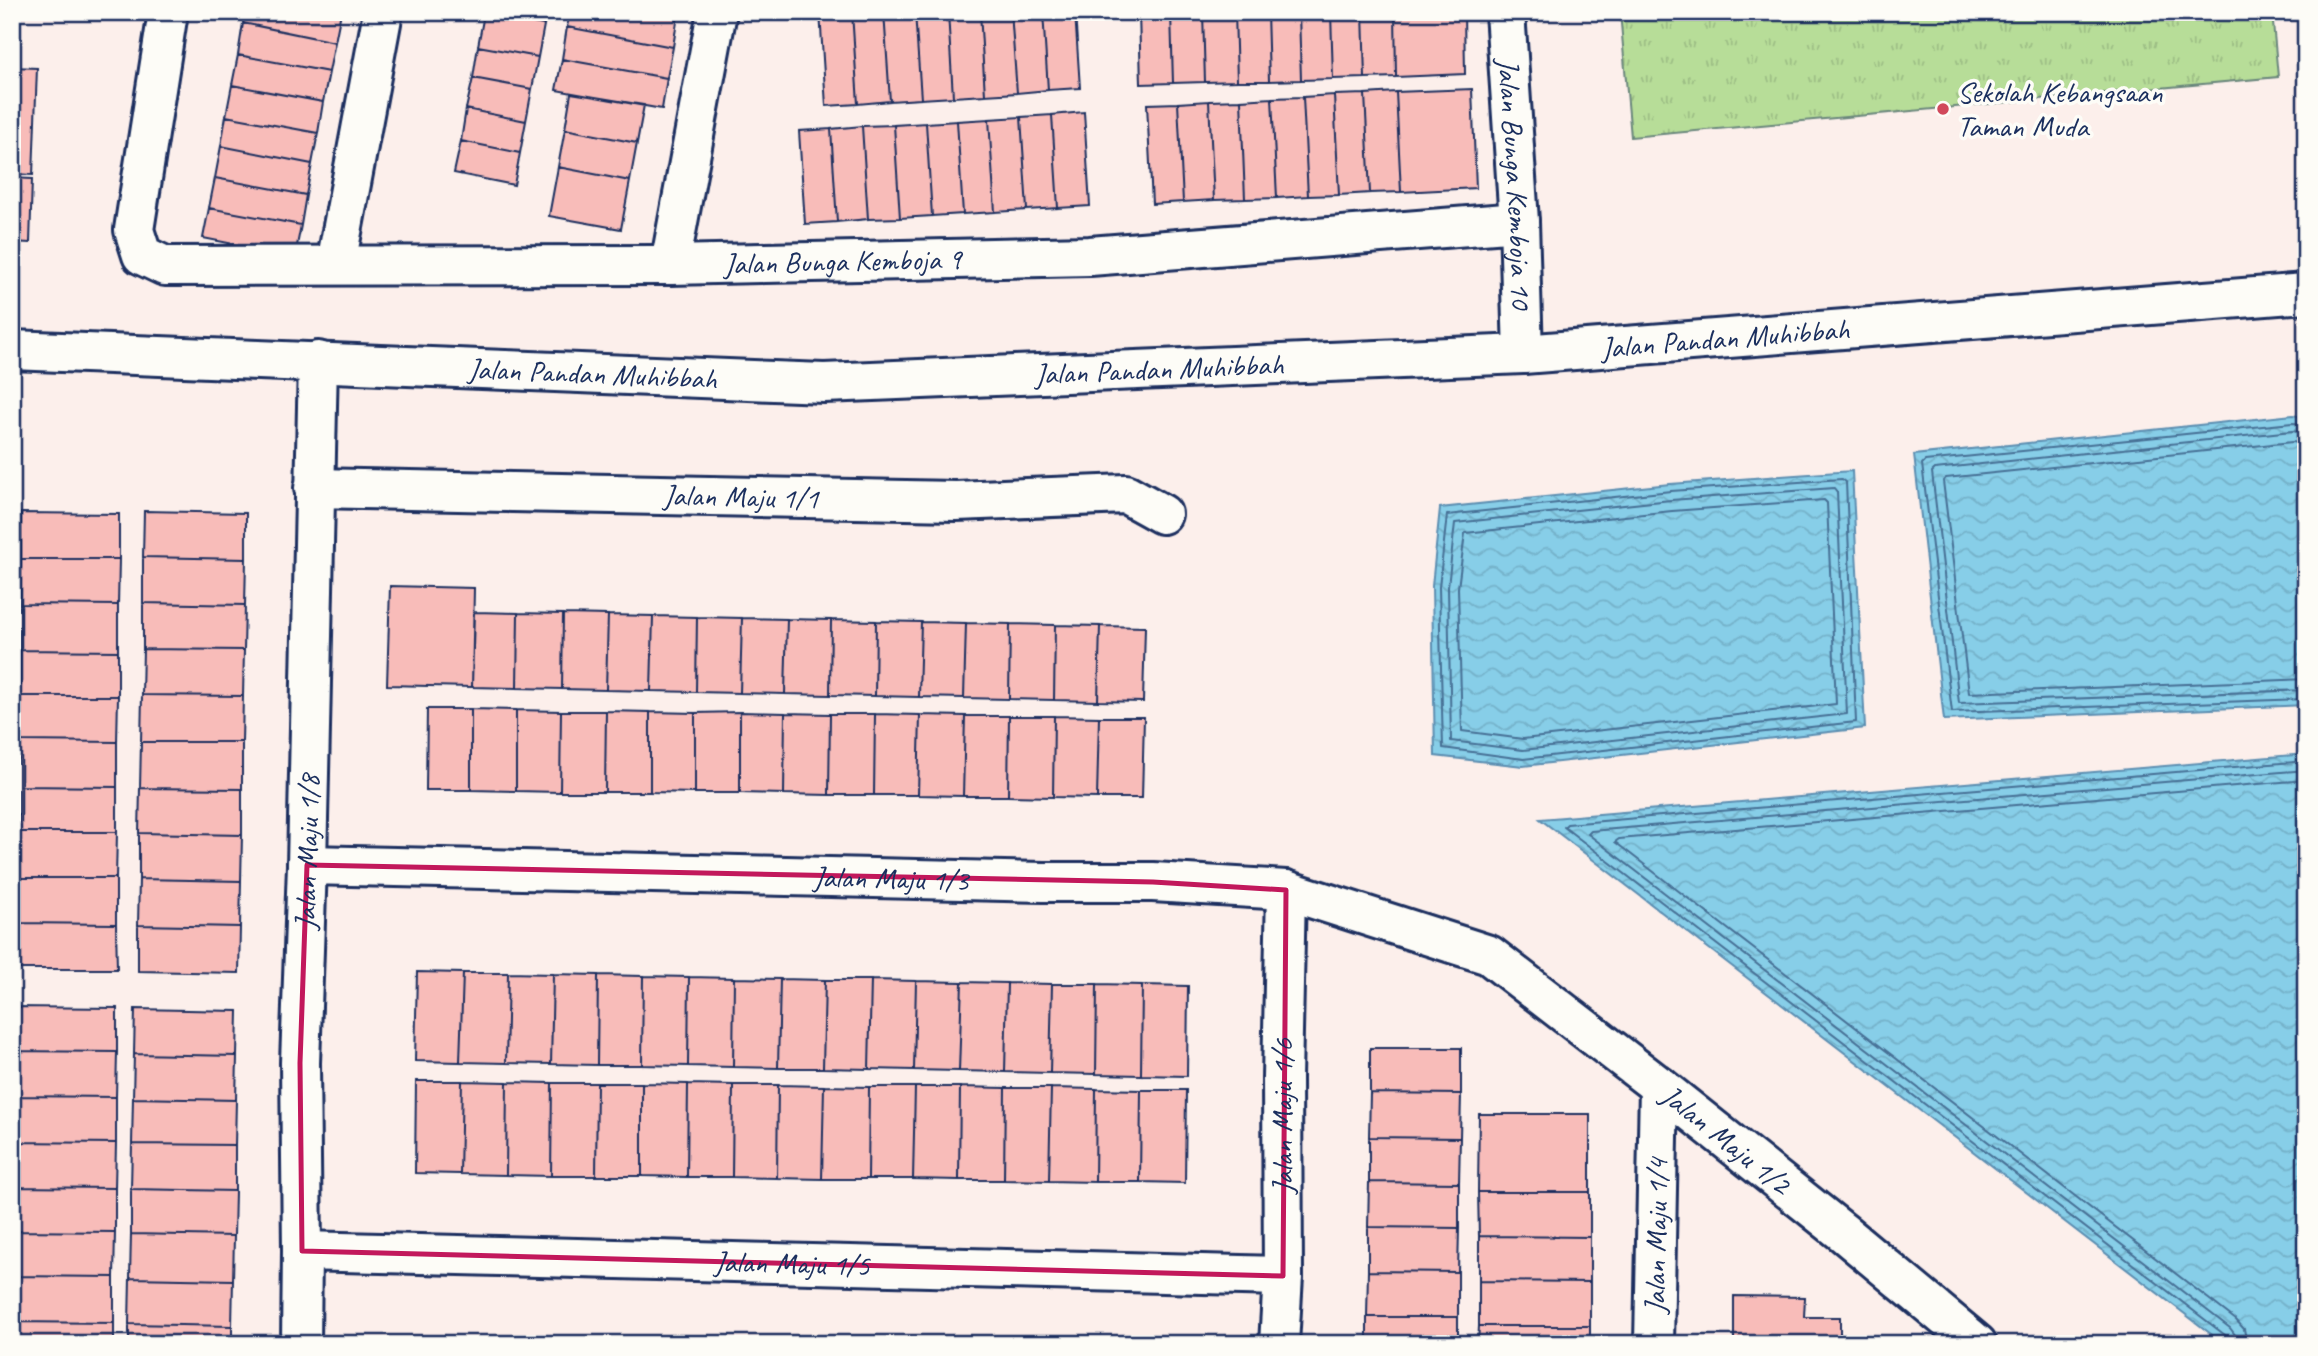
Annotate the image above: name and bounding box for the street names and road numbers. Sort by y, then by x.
street label: Jalan Bunga Kemboja 10 [1489,55,1541,312]
street label: Jalan Bunga Kemboja 9 [721,240,964,283]
street label: Jalan Pandan Muhibbah [1598,310,1851,367]
street label: Jalan Pandan Muhibbah [1032,345,1285,393]
street label: Jalan Pandan Muhibbah [465,349,718,398]
street label: Jalan Maju 1/1 [661,476,820,517]
street label: Jalan Maju 1/8 [286,772,328,932]
street label: Jalan Maju 1/3 [811,858,971,899]
street label: Jalan Maju 1/6 [1263,1037,1302,1196]
street label: Jalan Maju 1/2 [1652,1075,1801,1204]
street label: Jalan Maju 1/4 [1636,1156,1677,1316]
street label: Jalan Maju 1/5 [712,1242,871,1284]

